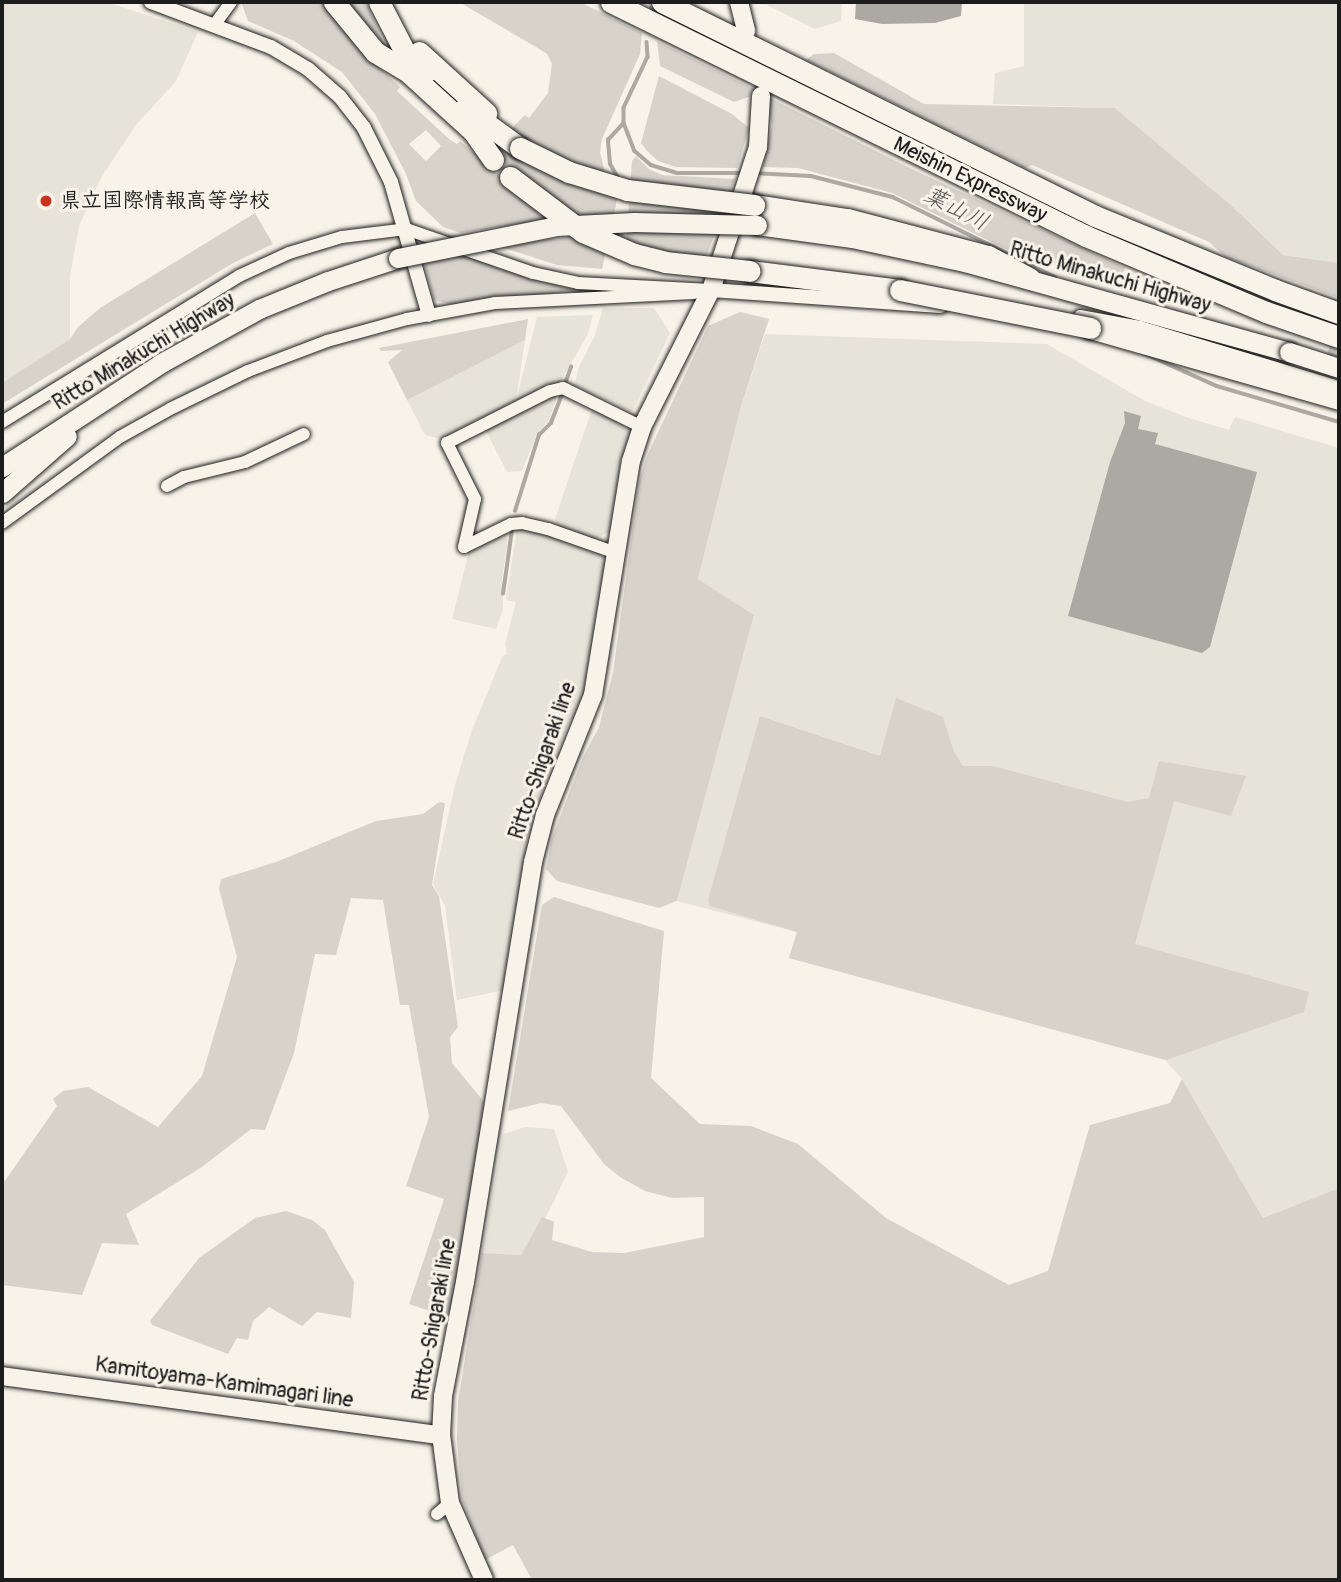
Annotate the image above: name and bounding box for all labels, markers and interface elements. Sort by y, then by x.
street label: Meishin Expressway [889,132,1051,228]
water label: 葉山川 [919,181,993,237]
place label: 県立国際情報高等学校 [60,188,270,214]
marker: 県立国際情報高等学校 [38,193,54,209]
street label: Ritto Minakuchi Highway [1007,237,1213,319]
street label: Ritto Minakuchi Highway [48,288,240,416]
street label: Ritto-Shigaraki line [504,679,582,843]
street label: Ritto-Shigaraki line [408,1237,462,1403]
street label: Kamitoyama-Kamimagari line [93,1352,355,1414]

